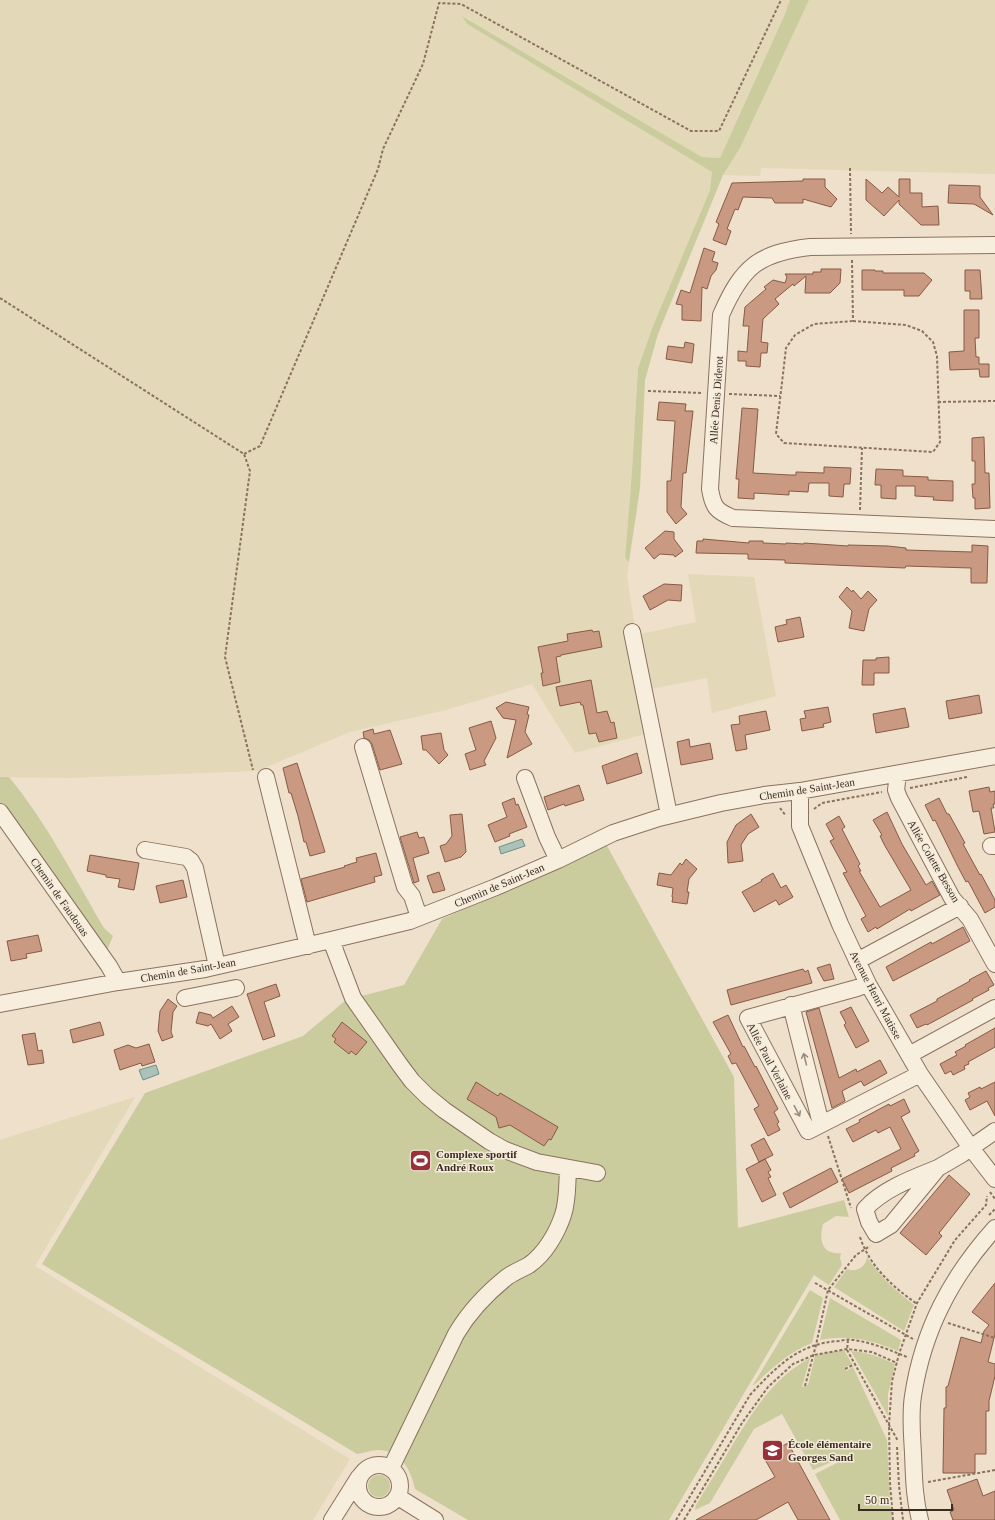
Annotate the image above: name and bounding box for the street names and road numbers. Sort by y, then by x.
street label: Allée Denis Diderot [707,355,725,445]
street label: Chemin de Saint-Jean [758,775,856,802]
street label: Allée Colette Besson [906,818,963,905]
street label: Chemin de Faudouas [28,856,92,938]
street label: Chemin de Saint-Jean [452,860,546,909]
street label: Avenue Henri Matisse [848,949,904,1041]
street label: Chemin de Saint-Jean [139,956,237,984]
street label: Allée Paul Verlaine [745,1021,795,1102]

